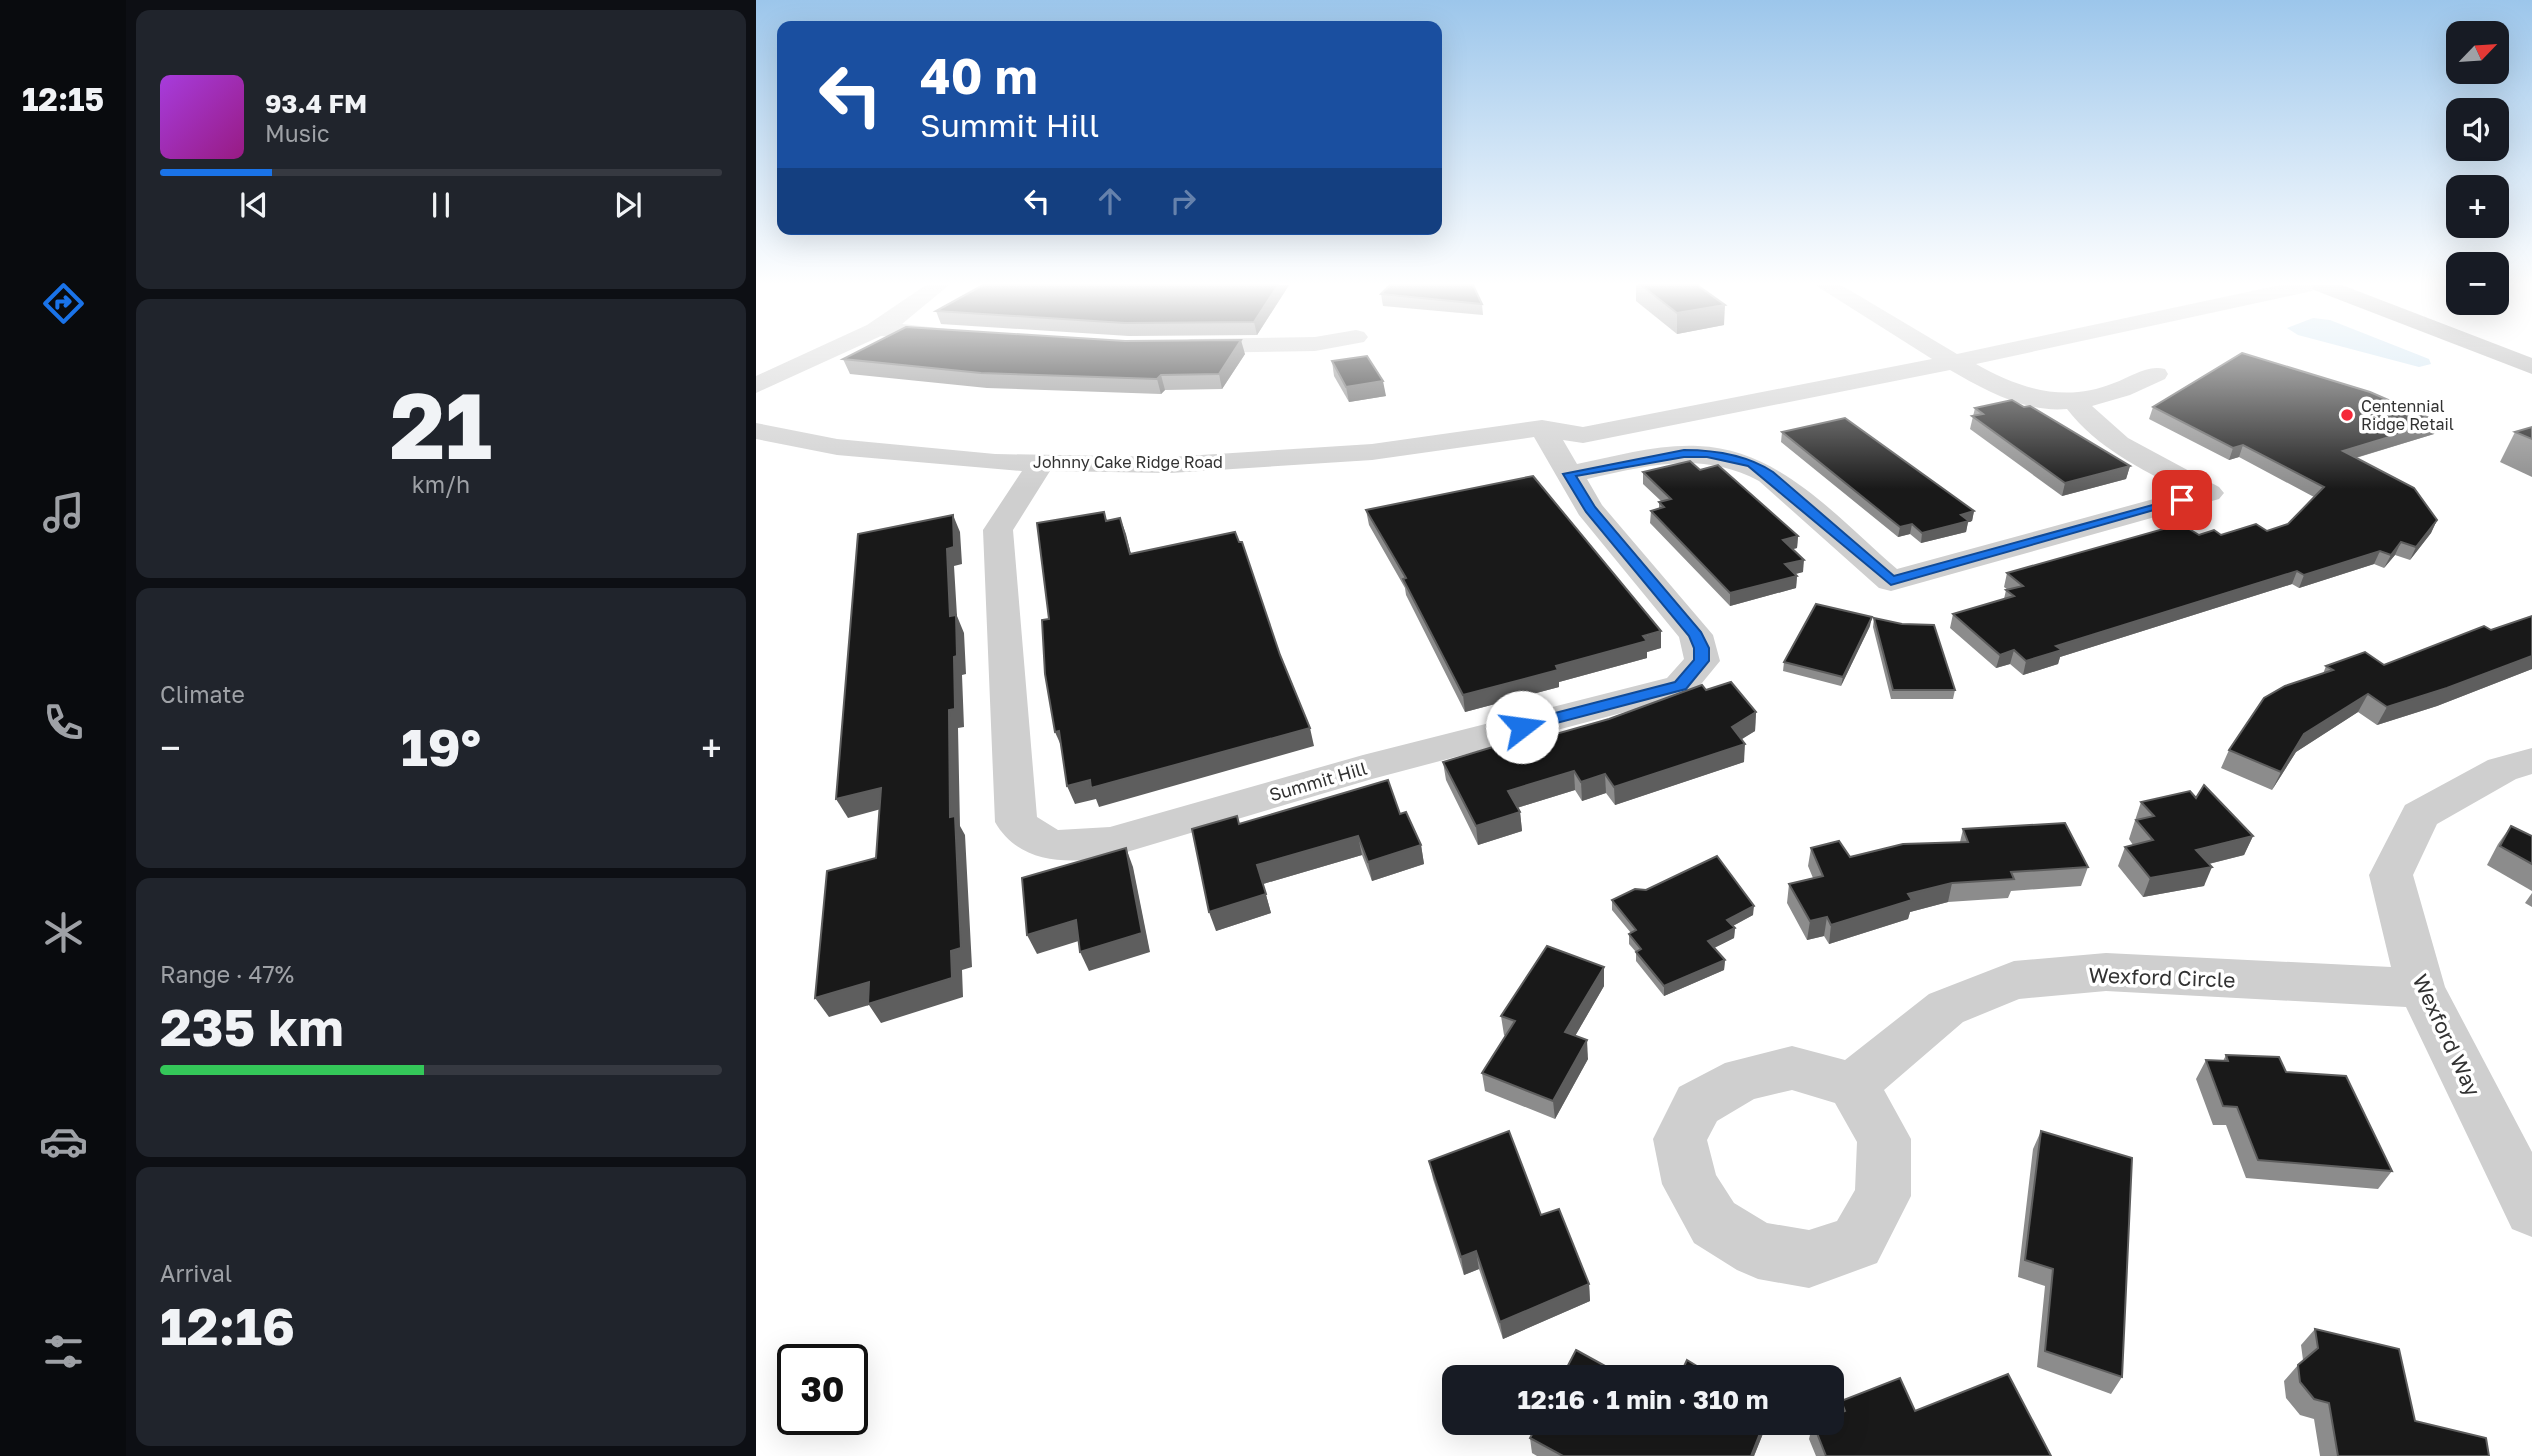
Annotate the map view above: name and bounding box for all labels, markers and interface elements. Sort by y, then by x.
north arrow [2446,21,2510,84]
map controls [2446,21,2509,315]
text: 40 m [920,46,1038,105]
icon: left [805,49,896,140]
text: 12:15 [22,80,104,118]
text: 93.4 FM [265,88,367,119]
button: sound [2446,98,2509,161]
text: Summit Hill [920,106,1099,144]
text: Music [265,119,330,147]
button: + [2446,175,2509,238]
icon: left [1018,182,1056,220]
icon: ahead [1091,182,1129,220]
icon: right [1164,182,1202,220]
icon: previous [235,186,273,224]
icon: pause [422,186,460,224]
icon: next [609,186,647,224]
button: − [2446,252,2509,315]
icon: directions [39,279,88,328]
text: 21 [390,370,492,479]
place label: Centennial Ridge Retail [2361,396,2454,434]
marker: Centennial Ridge Retail [2339,407,2355,423]
street label: Johnny Cake Ridge Road [1033,452,1223,472]
text: km/h [412,470,470,498]
pin [2152,470,2212,530]
icon: arrive [2163,481,2201,519]
icon: music [39,488,88,537]
text: Climate [160,680,245,708]
position arrow [1485,690,1559,764]
icon: phone [39,698,88,747]
text: 19° [401,715,481,777]
text: − [160,725,181,770]
text: + [701,725,722,770]
street label: Summit Hill [1267,756,1370,805]
icon: climate [39,908,88,957]
text: Range · 47% [160,960,294,988]
street label: Wexford Circle [2088,961,2236,993]
street label: Wexford Way [2407,970,2487,1100]
text: 235 km [160,995,344,1057]
icon: car [39,1117,88,1166]
text: Arrival [160,1259,232,1287]
text: 12:16 [160,1294,295,1356]
icon: filters [39,1327,88,1376]
speed limit sign: 30 [777,1344,868,1435]
text: 12:16 · 1 min · 310 m [1517,1384,1769,1415]

